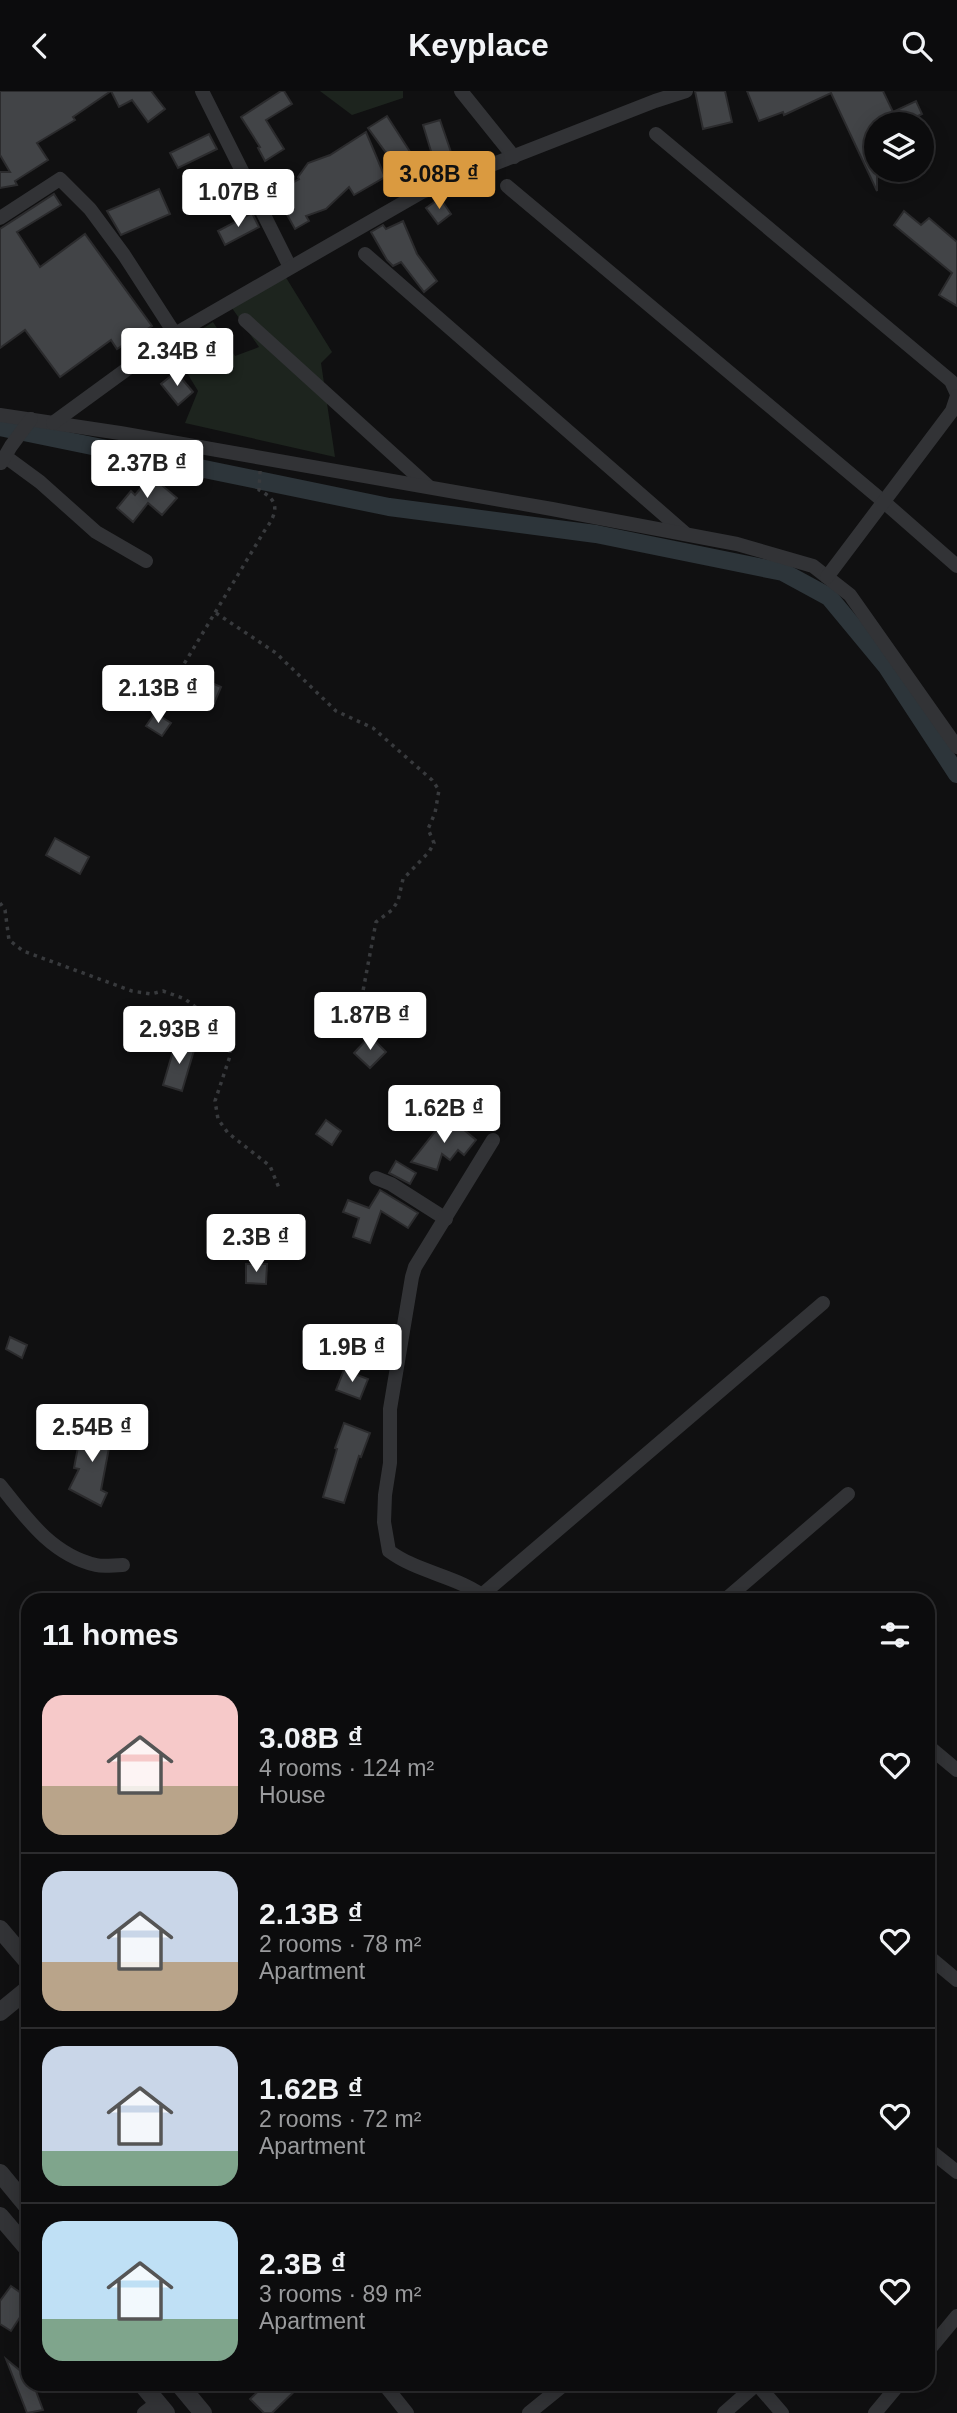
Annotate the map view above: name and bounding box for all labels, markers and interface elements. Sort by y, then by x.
icon: back [21,27,59,65]
text: Keyplace [408,27,549,63]
icon: search [898,27,936,65]
map controls [864,112,934,182]
button: layers [864,112,934,182]
pin: 3.08B ₫ [374,151,504,211]
text: 3.08B ₫ [399,161,479,187]
pin: 1.07B ₫ [173,169,303,229]
text: 1.07B ₫ [198,179,278,205]
pin: 2.34B ₫ [112,329,242,388]
text: 2.34B ₫ [137,338,217,364]
pin: 2.37B ₫ [82,441,212,500]
text: 2.37B ₫ [107,450,187,476]
pin: 2.13B ₫ [93,665,223,725]
text: 2.13B ₫ [118,675,198,701]
pin: 1.87B ₫ [305,993,435,1052]
text: 1.87B ₫ [330,1002,410,1028]
pin: 2.93B ₫ [114,1007,244,1066]
text: 2.93B ₫ [139,1016,219,1042]
pin: 1.62B ₫ [379,1086,509,1145]
text: 1.62B ₫ [404,1095,484,1121]
pin: 2.3B ₫ [199,1215,313,1274]
text: 2.3B ₫ [223,1224,289,1250]
pin: 1.9B ₫ [295,1325,409,1384]
text: 1.9B ₫ [319,1334,385,1360]
pin: 2.54B ₫ [27,1405,157,1464]
text: 2.54B ₫ [52,1414,132,1440]
icon: filters [876,1616,914,1654]
text: 11 homes [42,1618,179,1651]
text: 3.08B ₫ [259,1721,363,1754]
icon: home [98,1723,182,1807]
icon: heart [876,1746,914,1784]
text: 4 rooms · 124 m² [259,1755,434,1781]
text: House [259,1782,325,1808]
text: 2.13B ₫ [259,1897,363,1930]
icon: home [98,1899,182,1983]
icon: heart [876,1922,914,1960]
text: 2 rooms · 78 m² [259,1931,421,1957]
text: Apartment [259,1958,365,1984]
text: 1.62B ₫ [259,2072,363,2105]
icon: home [98,2074,182,2158]
icon: heart [876,2097,914,2135]
text: 2 rooms · 72 m² [259,2106,421,2132]
text: Apartment [259,2133,365,2159]
text: 2.3B ₫ [259,2247,346,2280]
icon: home [98,2249,182,2333]
icon: heart [876,2272,914,2310]
text: 3 rooms · 89 m² [259,2281,421,2307]
text: Apartment [259,2308,365,2334]

